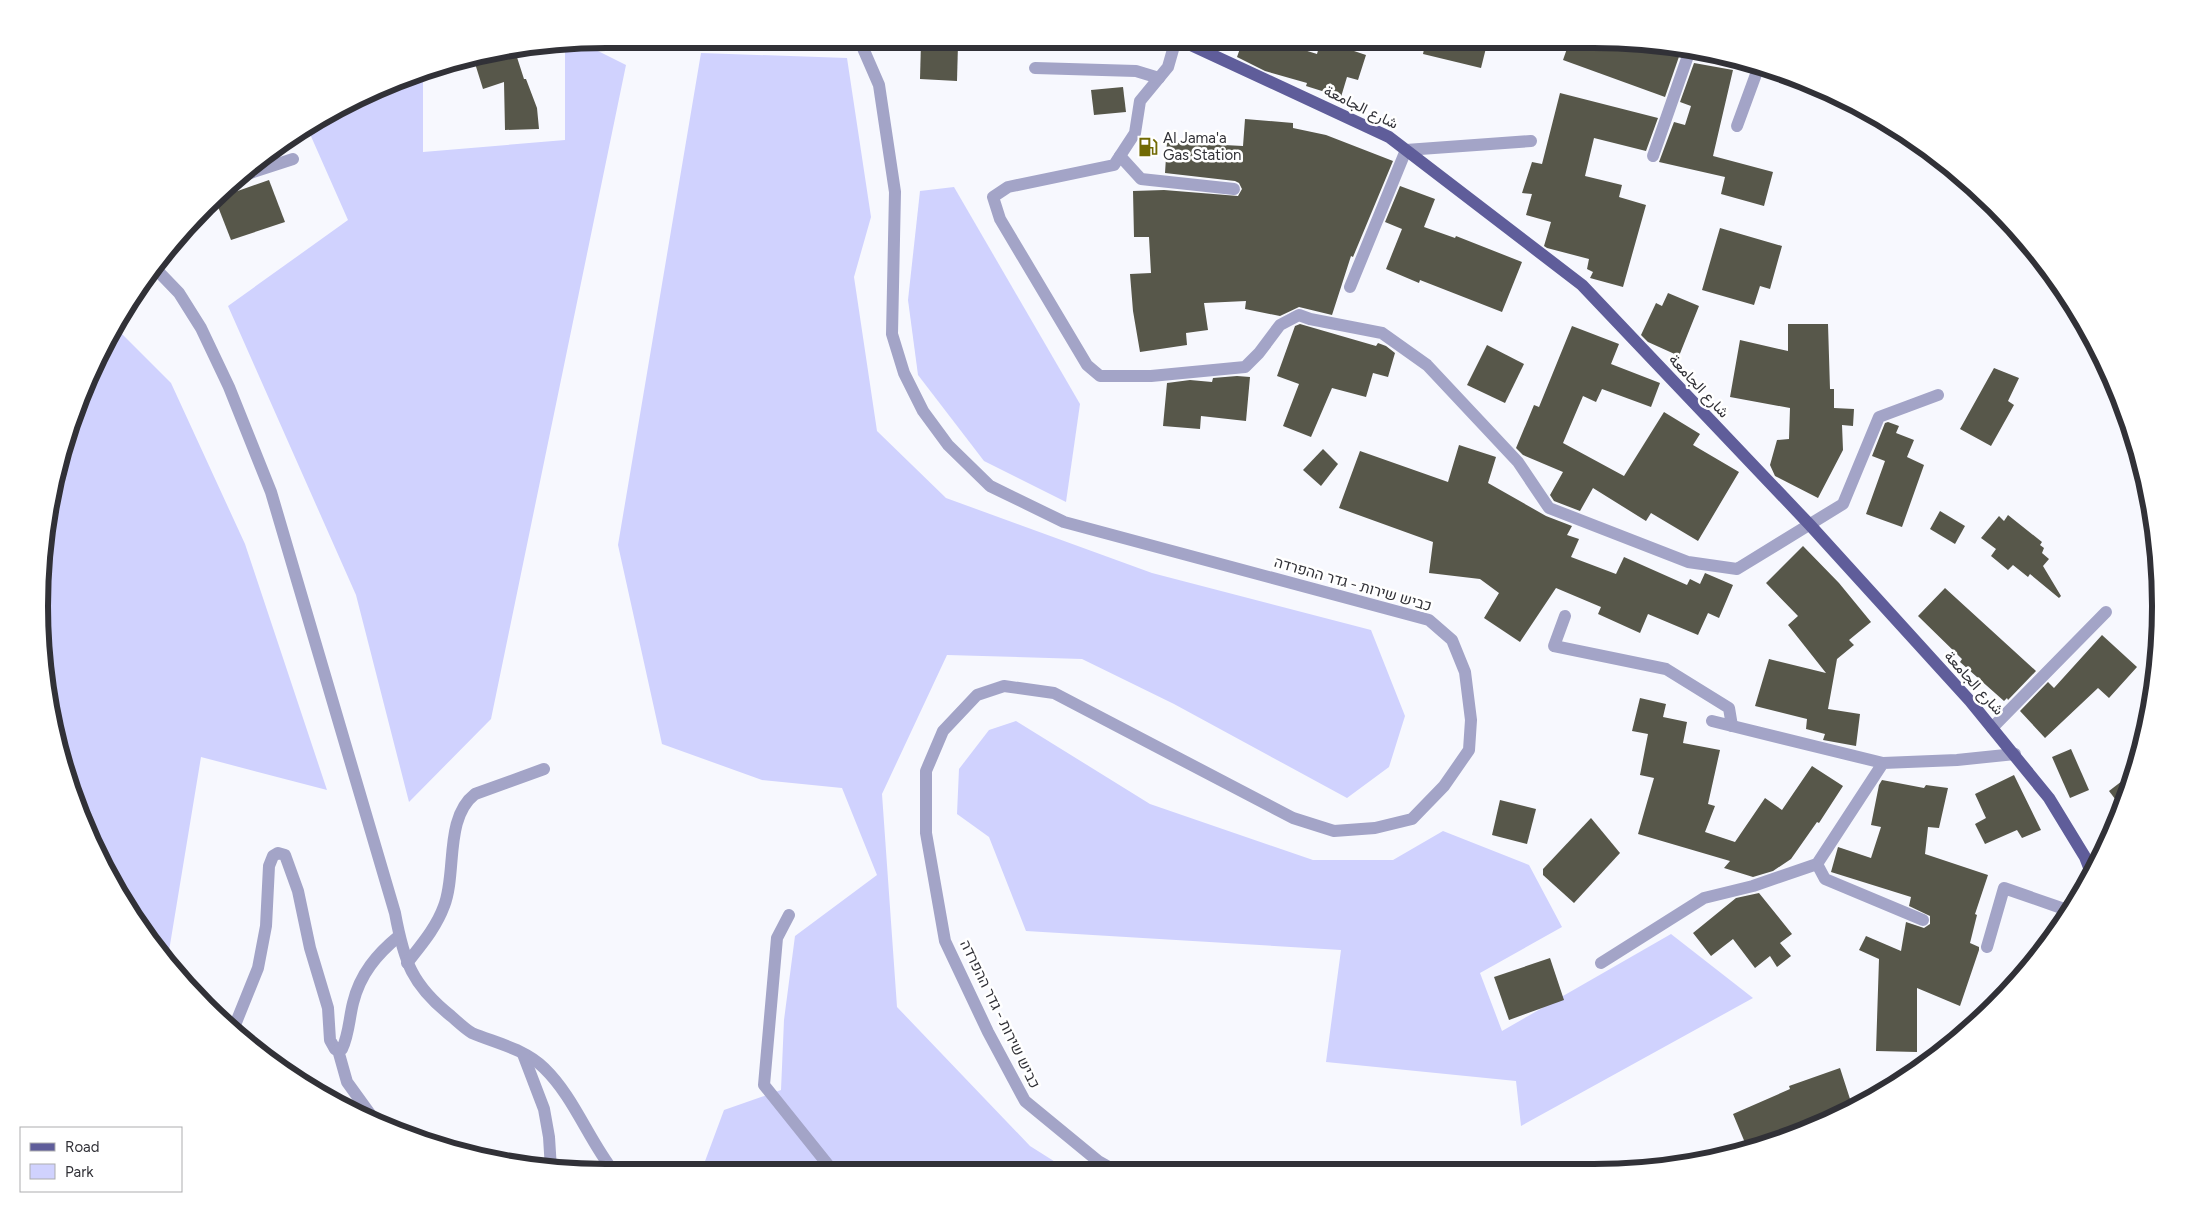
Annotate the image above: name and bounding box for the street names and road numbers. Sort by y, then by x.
street label: شارع الجامعة [1320,81,1401,135]
street label: شارع الجامعة [1664,351,1733,423]
street label: כביש שירות - גדר ההפרדה [1272,553,1434,615]
street label: شارع الجامعة [1939,647,2008,720]
street label: כביש שירות - גדר ההפרדה [956,937,1044,1091]

